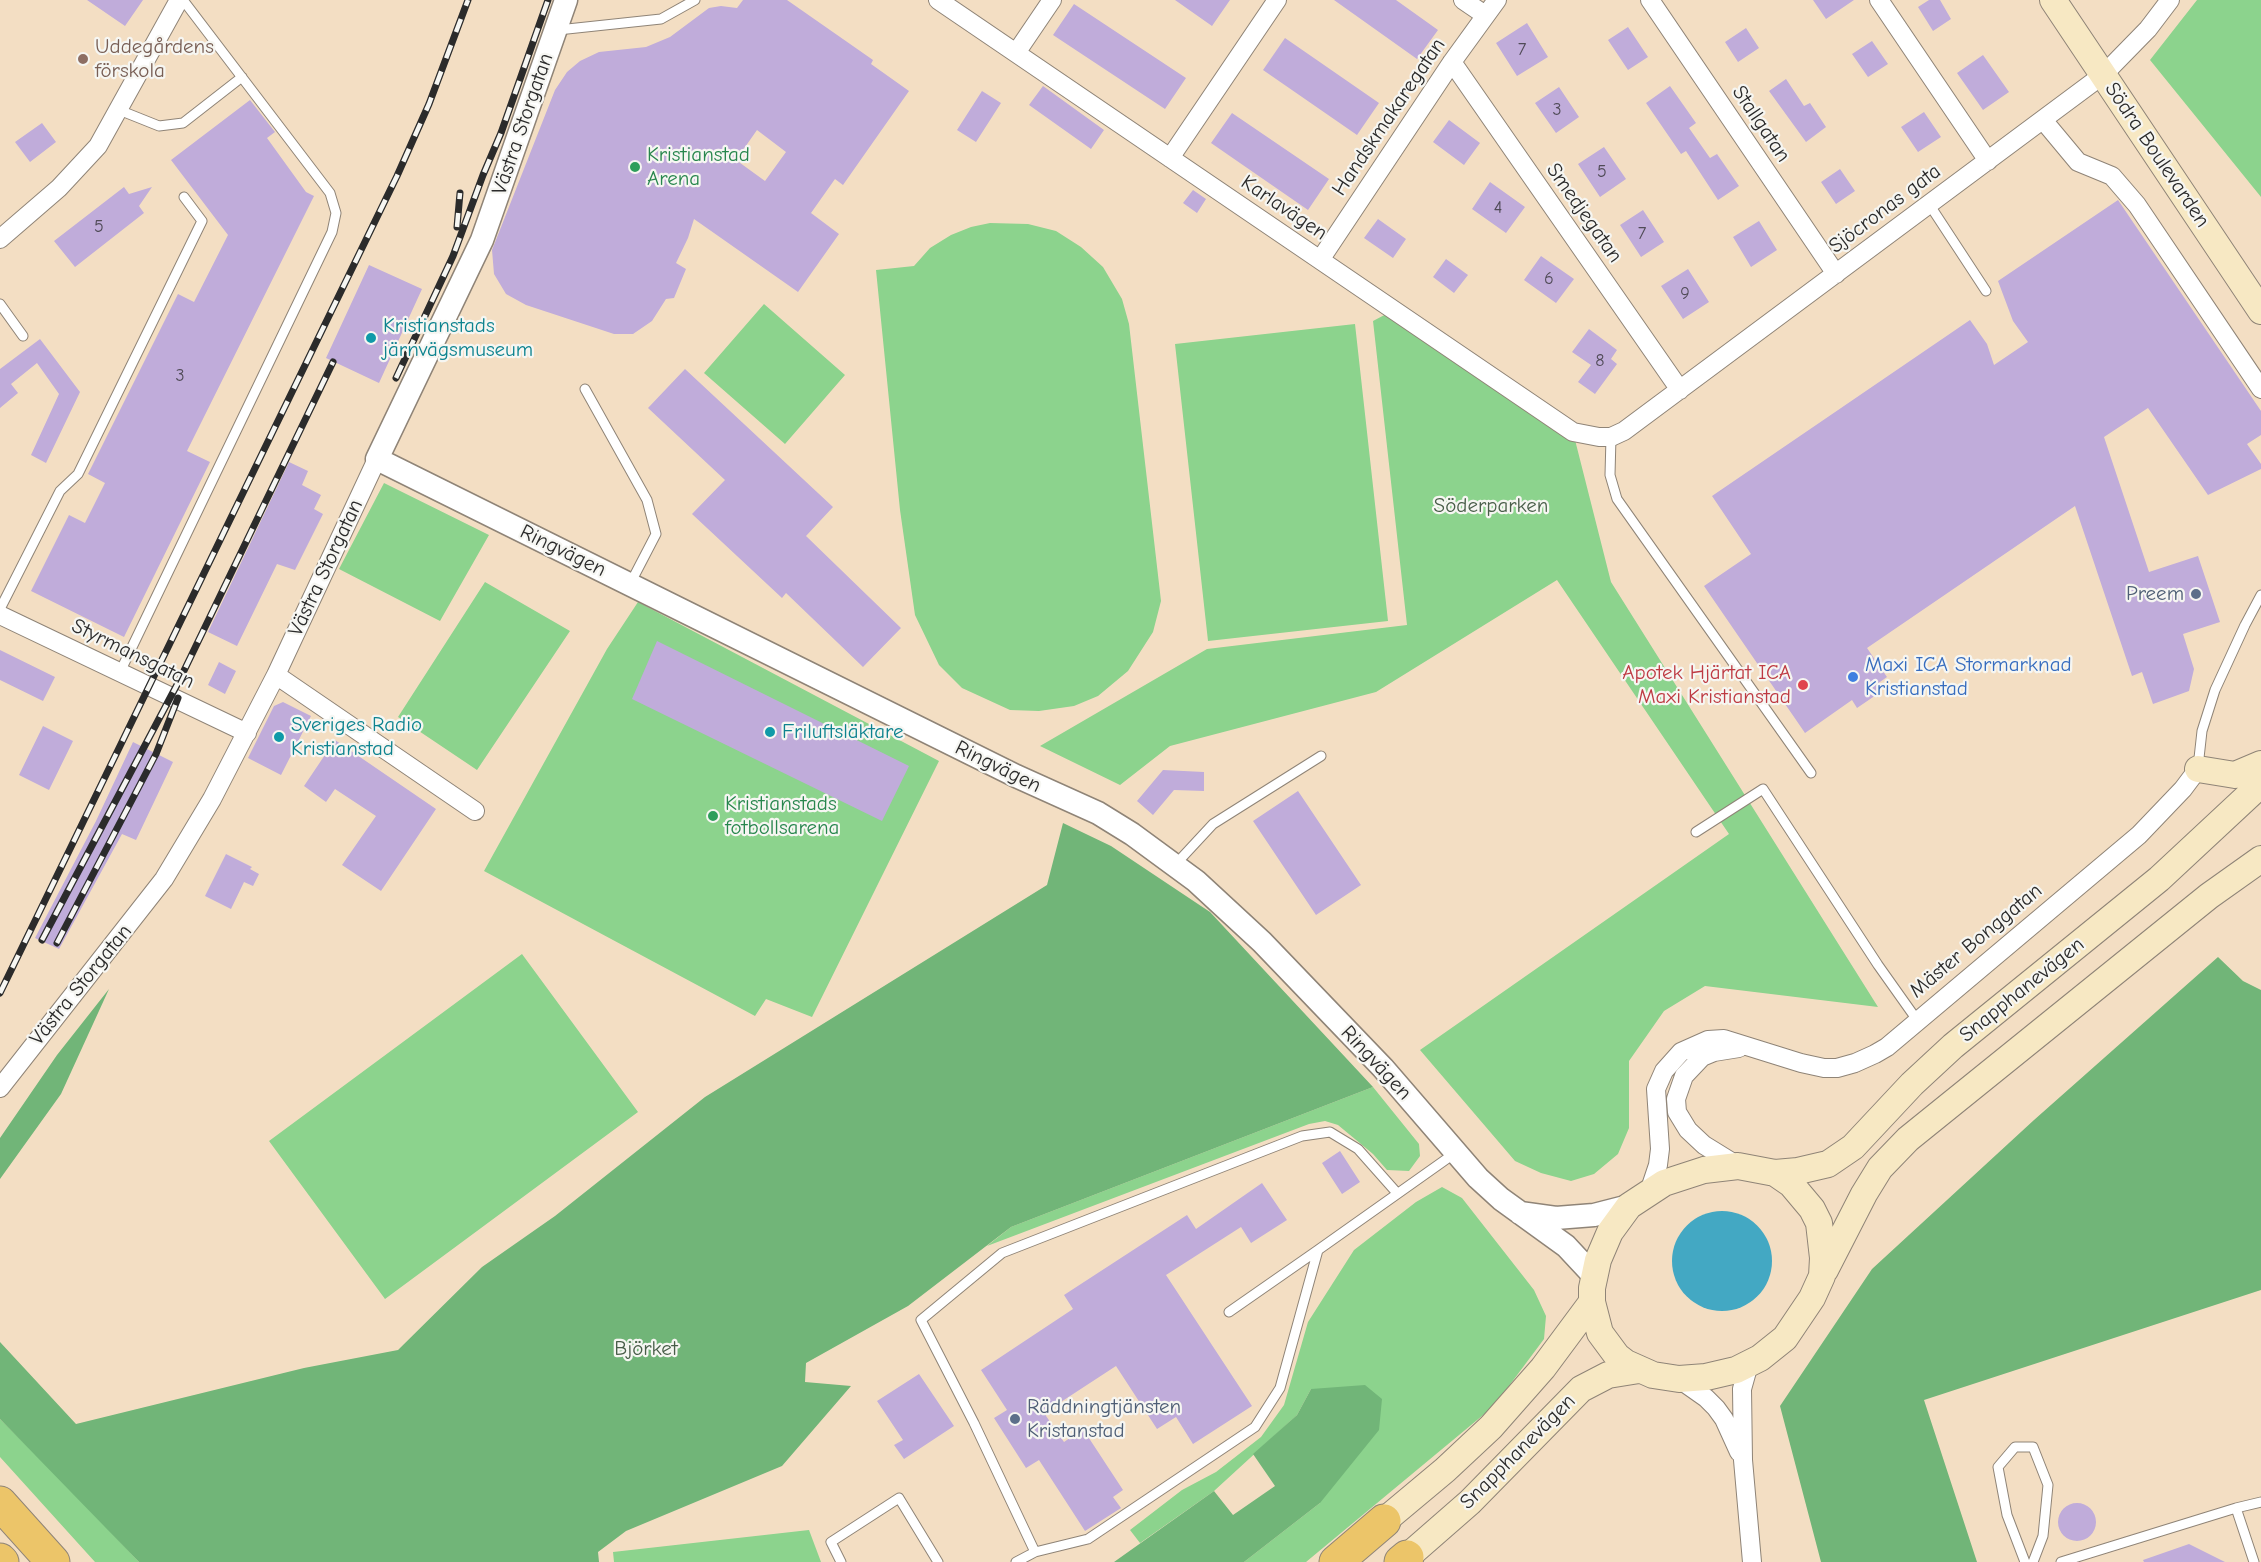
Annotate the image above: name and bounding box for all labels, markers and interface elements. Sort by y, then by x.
street label: Handskmakaregatan [1327,33,1451,201]
place label: Uddegårdens förskola [95,34,214,84]
house number: 7 [1518,39,1526,61]
street label: Västra Storgatan [487,50,559,198]
marker: Uddegårdens förskola [76,52,90,66]
street label: Södra Boulevarden [2099,78,2215,232]
street label: Stallgatan [1726,81,1796,167]
house number: 3 [1552,99,1562,121]
place label: Kristianstad Arena [647,142,750,192]
street label: Smedjegatan [1540,158,1628,268]
street label: Sjöcronas gata [1824,159,1946,259]
marker: Kristianstad Arena [628,160,642,174]
house number: 5 [1597,161,1607,183]
street label: Karlavägen [1236,170,1332,246]
house number: 4 [1494,197,1502,219]
house number: 5 [94,216,104,238]
house number: 7 [1638,223,1646,245]
house number: 6 [1544,268,1554,290]
house number: 9 [1680,283,1690,305]
place label: Kristianstads järnvägsmuseum [383,313,533,363]
marker: Kristianstads järnvägsmuseum [364,331,378,345]
house number: 8 [1595,350,1605,372]
house number: 3 [175,365,185,387]
park label: Söderparken [1434,493,1548,519]
street label: Västra Storgatan [283,496,369,640]
street label: Ringvägen [516,519,610,583]
place label: Preem [2126,581,2184,607]
marker: Preem [2189,587,2203,601]
street label: Styrmansgatan [67,613,199,695]
place label: Maxi ICA Stormarknad Kristianstad [1865,652,2072,702]
place label: Apotek Hjärtat ICA Maxi Kristianstad [1622,660,1791,710]
marker: Maxi ICA Stormarknad Kristianstad [1846,670,1860,684]
marker: Apotek Hjärtat ICA Maxi Kristianstad [1796,678,1810,692]
place label: Sveriges Radio Kristianstad [291,712,422,762]
place label: Friluftsläktare [782,719,903,745]
marker: Friluftsläktare [763,725,777,739]
marker: Sveriges Radio Kristianstad [272,730,286,744]
street label: Ringvägen [951,735,1045,799]
place label: Kristianstads fotbollsarena [725,791,839,841]
marker: Kristianstads fotbollsarena [706,809,720,823]
street label: Mäster Bonggatan [1905,878,2047,1004]
street label: Västra Storgatan [25,920,137,1050]
street label: Snapphanevägen [1955,932,2089,1048]
street label: Ringvägen [1335,1021,1417,1105]
park label: Björket [614,1336,678,1362]
street label: Snapphanevägen [1455,1389,1581,1515]
place label: Räddningtjänsten Kristanstad [1027,1394,1181,1444]
marker: Räddningtjänsten Kristanstad [1008,1412,1022,1426]

